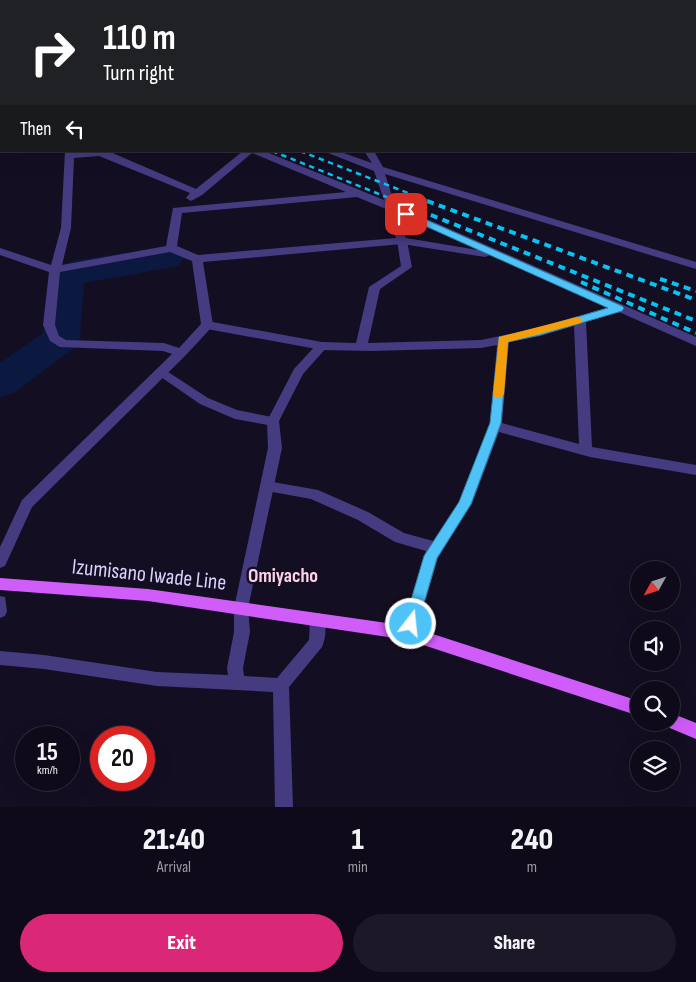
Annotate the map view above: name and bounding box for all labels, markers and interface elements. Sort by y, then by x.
text: 110 m [103,17,176,60]
icon: right [20,20,85,85]
text: Turn right [103,60,174,87]
icon: left [61,115,89,143]
text: Then [20,118,51,141]
pin [385,193,427,235]
icon: arrive [392,200,420,228]
street label: Izumisano Iwade Line [70,553,228,597]
north arrow [630,561,680,611]
map controls [630,561,680,791]
district label: Omiyacho [248,564,318,588]
position arrow [384,597,436,649]
button: sound [630,621,680,671]
button: search [630,681,680,731]
speed limit sign: 20 [90,726,155,791]
text: 15 [37,737,58,768]
button: layers [630,741,680,791]
text: km/h [37,763,58,778]
text: 21:40 [143,822,205,858]
text: 1 [352,822,364,858]
text: 240 [511,822,553,858]
text: Arrival [157,858,191,877]
text: min [348,858,368,877]
text: m [527,858,537,877]
button: Exit [20,914,343,972]
button: Share [353,914,676,972]

